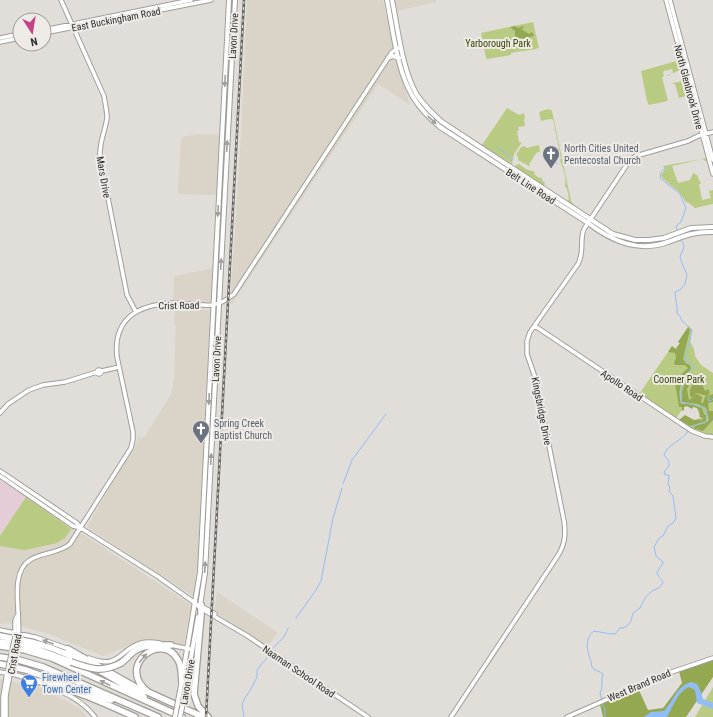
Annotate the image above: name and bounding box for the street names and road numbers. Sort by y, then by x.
street label: East Buckingham Road [71,5,162,34]
street label: Lavon Drive [227,13,240,59]
street label: North Glenbrook Drive [672,44,705,131]
street label: Mars Drive [94,155,113,199]
street label: Belt Line Road [504,166,558,206]
street label: Crist Road [158,300,200,311]
street label: Lavon Drive [210,336,223,382]
street label: Apollo Road [599,368,645,403]
street label: Kingsbridge Drive [530,376,554,446]
street label: Crist Road [6,633,23,675]
street label: Naaman School Road [261,643,337,700]
street label: Lavon Drive [178,658,197,706]
street label: West Brand Road [606,667,672,704]

